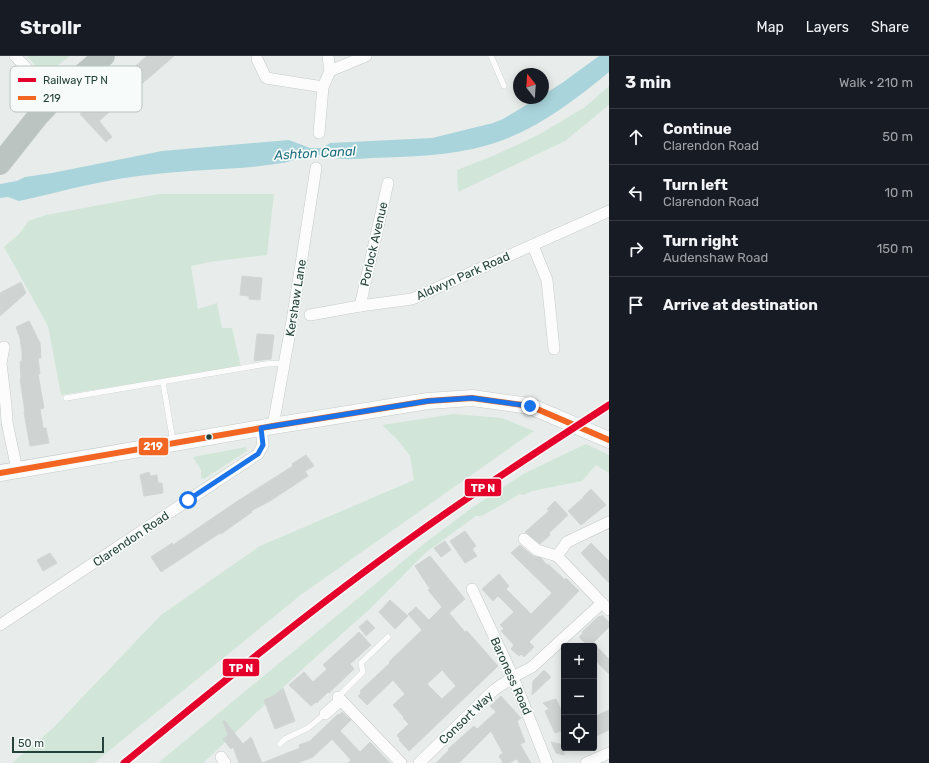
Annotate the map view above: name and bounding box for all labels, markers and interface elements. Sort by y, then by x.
text: Strollr [20,16,81,39]
text: Map [757,19,784,36]
text: Layers [806,19,849,36]
text: Share [871,19,909,36]
legend [10,66,142,112]
north arrow [513,68,549,104]
text: 3 min [625,72,671,92]
text: Railway TP N [43,74,108,87]
text: Walk · 210 m [839,75,913,90]
text: 219 [43,92,61,105]
text: Continue [663,120,732,138]
icon: ahead [625,126,647,148]
text: 50 m [882,129,913,144]
text: Clarendon Road [663,138,759,153]
water label: Ashton Canal [273,143,357,163]
text: Turn left [663,176,728,194]
icon: left [625,182,647,204]
text: 10 m [884,185,913,200]
text: Clarendon Road [663,194,759,209]
street label: Porlock Avenue [357,200,391,288]
text: Turn right [663,232,738,250]
icon: right [625,238,647,260]
text: 150 m [877,241,913,256]
street label: Aldwyn Park Road [414,249,512,303]
text: Audenshaw Road [663,250,768,265]
street label: Kershaw Lane [283,258,309,338]
icon: arrive [625,294,647,316]
text: Arrive at destination [663,296,818,314]
route end [521,397,539,415]
unlabelled marker [204,432,214,442]
line badge: 219 [138,437,169,456]
text: 219 [143,440,163,453]
line badge: TP N [464,478,502,497]
text: TP N [471,482,495,495]
route start [179,491,197,509]
street label: Clarendon Road [90,508,172,570]
street label: Baroness Road [488,635,534,717]
map controls [561,643,597,751]
button: + [561,643,597,679]
line badge: TP N [222,658,260,677]
text: TP N [229,662,253,675]
button: − [561,679,597,715]
street label: Consort Way [436,689,496,747]
button: locate [561,715,597,751]
scale bar [12,735,104,754]
text: 50 m [18,737,44,750]

